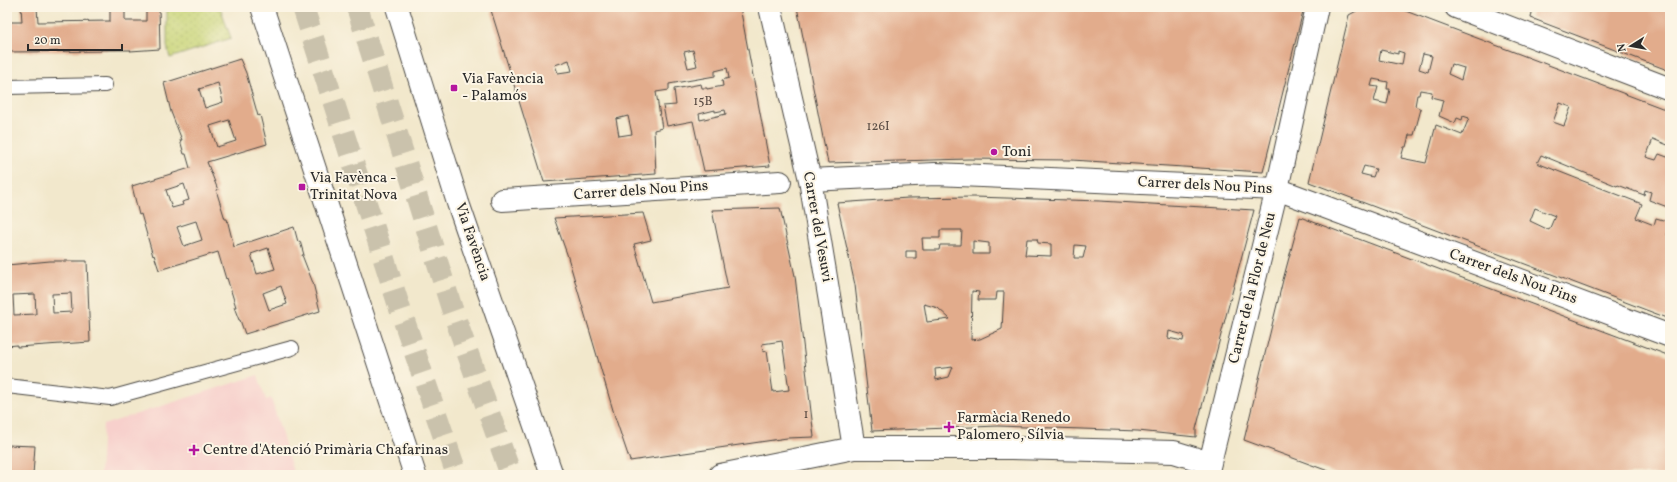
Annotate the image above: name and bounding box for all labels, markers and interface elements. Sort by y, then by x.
scale bar [28,26,122,52]
north arrow [1611,26,1651,66]
text: 20 m [34,33,61,49]
text: N [1615,42,1631,53]
place label: Via Favència - Palamós [462,69,544,107]
marker: Via Favència - Palamós [449,83,459,93]
house number: 15B [693,93,713,111]
house number: 126I [866,118,890,136]
place label: Toni [1002,142,1031,163]
marker: Toni [989,147,999,157]
place label: Via Favènca - Trinitat Nova [310,168,398,206]
street label: Carrer del Vesuvi [797,170,837,284]
street label: Carrer dels Nou Pins [1137,172,1273,200]
street label: Carrer dels Nou Pins [573,176,709,206]
marker: Via Favènca - Trinitat Nova [297,182,307,192]
street label: Via Favència [449,200,495,284]
street label: Carrer de la Flor de Neu [1224,210,1282,366]
street label: Carrer dels Nou Pins [1446,244,1580,310]
house number: 1 [803,406,809,424]
place label: Farmàcia Renedo Palomero, Sílvia [957,408,1070,446]
marker: Farmàcia Renedo Palomero, Sílvia [944,422,954,432]
place label: Centre d'Atenció Primària Chafarinas [203,440,448,461]
marker: Centre d'Atenció Primària Chafarinas [188,444,200,456]

